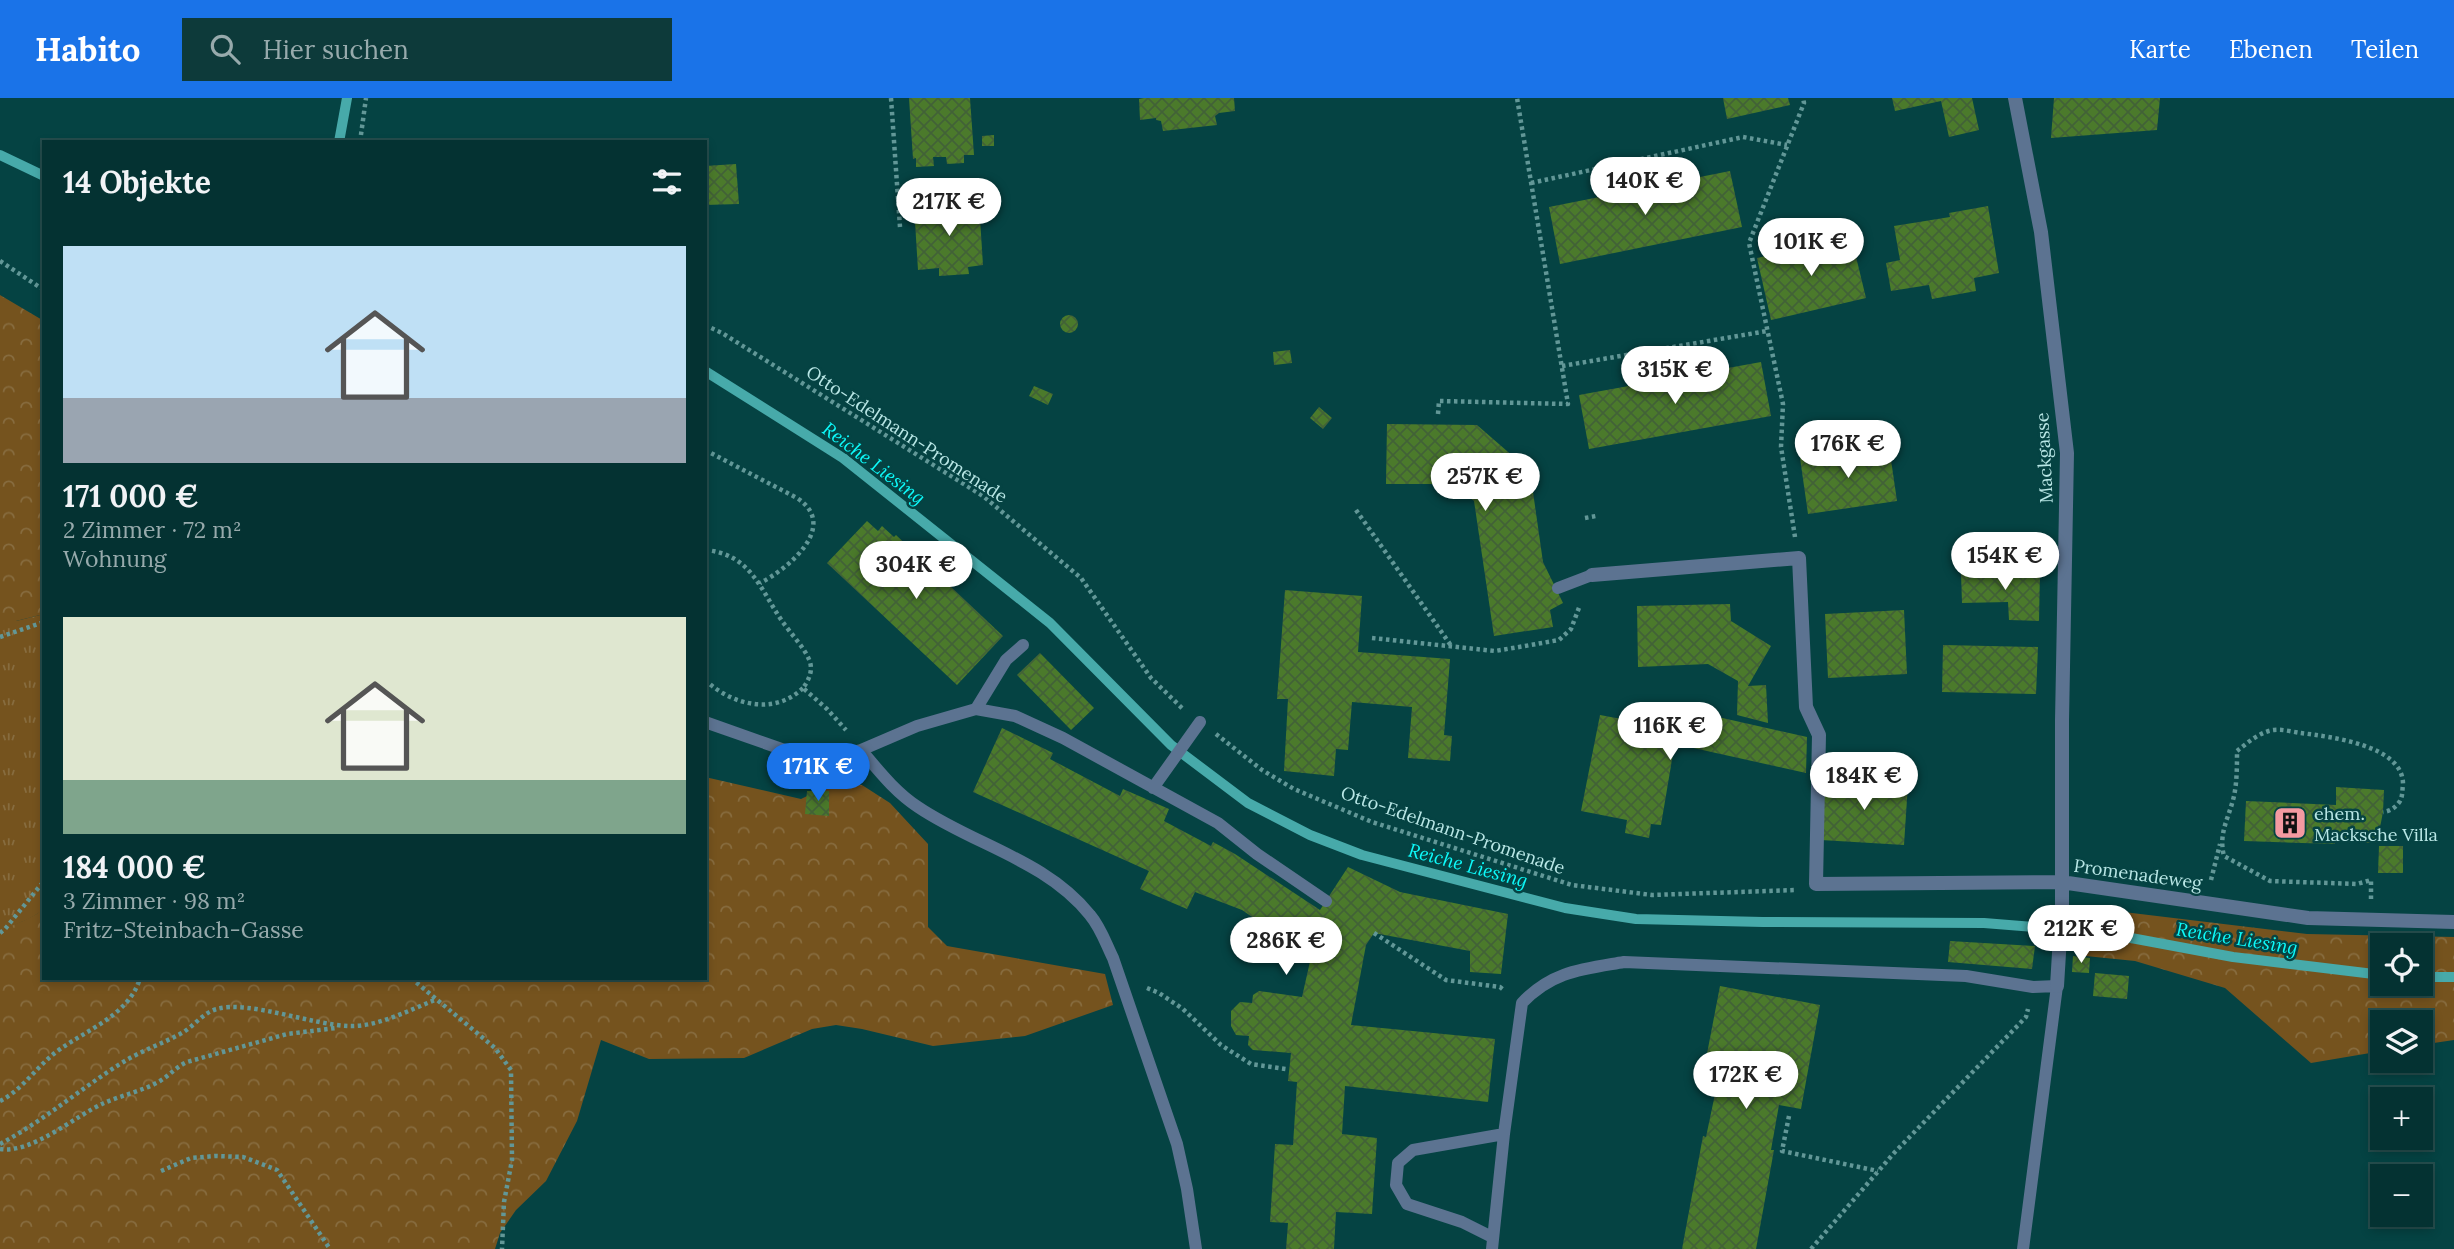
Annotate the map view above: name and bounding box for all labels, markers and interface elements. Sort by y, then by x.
search box [182,18,672,81]
text: Habito [35,28,140,70]
icon: search [206,30,244,68]
text: Hier suchen [262,33,409,66]
text: Karte [2129,34,2191,65]
text: Ebenen [2229,34,2313,65]
text: Teilen [2351,34,2419,65]
pin: 140K € [1588,158,1702,217]
text: 14 Objekte [63,163,211,201]
icon: filters [648,163,686,201]
text: 140K € [1606,165,1684,194]
pin: 217K € [892,178,1006,238]
text: 217K € [912,186,986,215]
pin: 101K € [1754,218,1868,278]
text: 101K € [1774,226,1848,255]
icon: home [312,292,438,418]
pin: 315K € [1618,346,1732,406]
text: 315K € [1637,354,1713,383]
street label: Otto-Edelmann-Promenade [802,360,1012,508]
street label: Mackgasse [2030,412,2058,504]
water label: Reiche Liesing [818,416,930,510]
pin: 176K € [1791,420,1905,480]
text: 176K € [1811,428,1885,457]
pin: 257K € [1428,454,1542,513]
text: 257K € [1447,461,1523,490]
text: 171 000 € [63,477,199,515]
text: 2 Zimmer · 72 m² [63,515,242,544]
pin: 154K € [1948,532,2062,592]
text: 154K € [1967,540,2043,569]
pin: 304K € [859,542,973,601]
text: Wohnung [63,544,167,573]
text: 304K € [875,549,957,578]
icon: home [312,663,438,789]
pin: 116K € [1613,702,1727,762]
text: 116K € [1634,710,1706,739]
pin: 171K € [761,744,875,803]
text: 171K € [783,751,853,780]
pin: 184K € [1807,752,1921,812]
text: 184K € [1826,760,1902,789]
street label: Otto-Edelmann-Promenade [1338,781,1568,879]
place label: ehem. Macksche Villa [2314,802,2438,846]
building icon: ehem. Macksche Villa [2271,804,2309,842]
water label: Reiche Liesing [1406,838,1530,892]
text: 184 000 € [63,848,206,886]
street label: Promenadeweg [2072,854,2205,895]
text: 3 Zimmer · 98 m² [63,886,245,915]
pin: 212K € [2024,906,2138,965]
text: 212K € [2044,913,2118,942]
text: Fritz-Steinbach-Gasse [63,915,304,944]
water label: Reiche Liesing [2175,917,2299,959]
pin: 286K € [1229,918,1343,977]
text: 286K € [1246,925,1326,954]
map controls [2370,933,2433,1227]
button: locate [2370,933,2433,996]
button: layers [2370,1010,2433,1073]
pin: 172K € [1689,1052,1803,1111]
text: 172K € [1709,1059,1783,1088]
button: + [2370,1087,2433,1150]
button: − [2370,1164,2433,1227]

